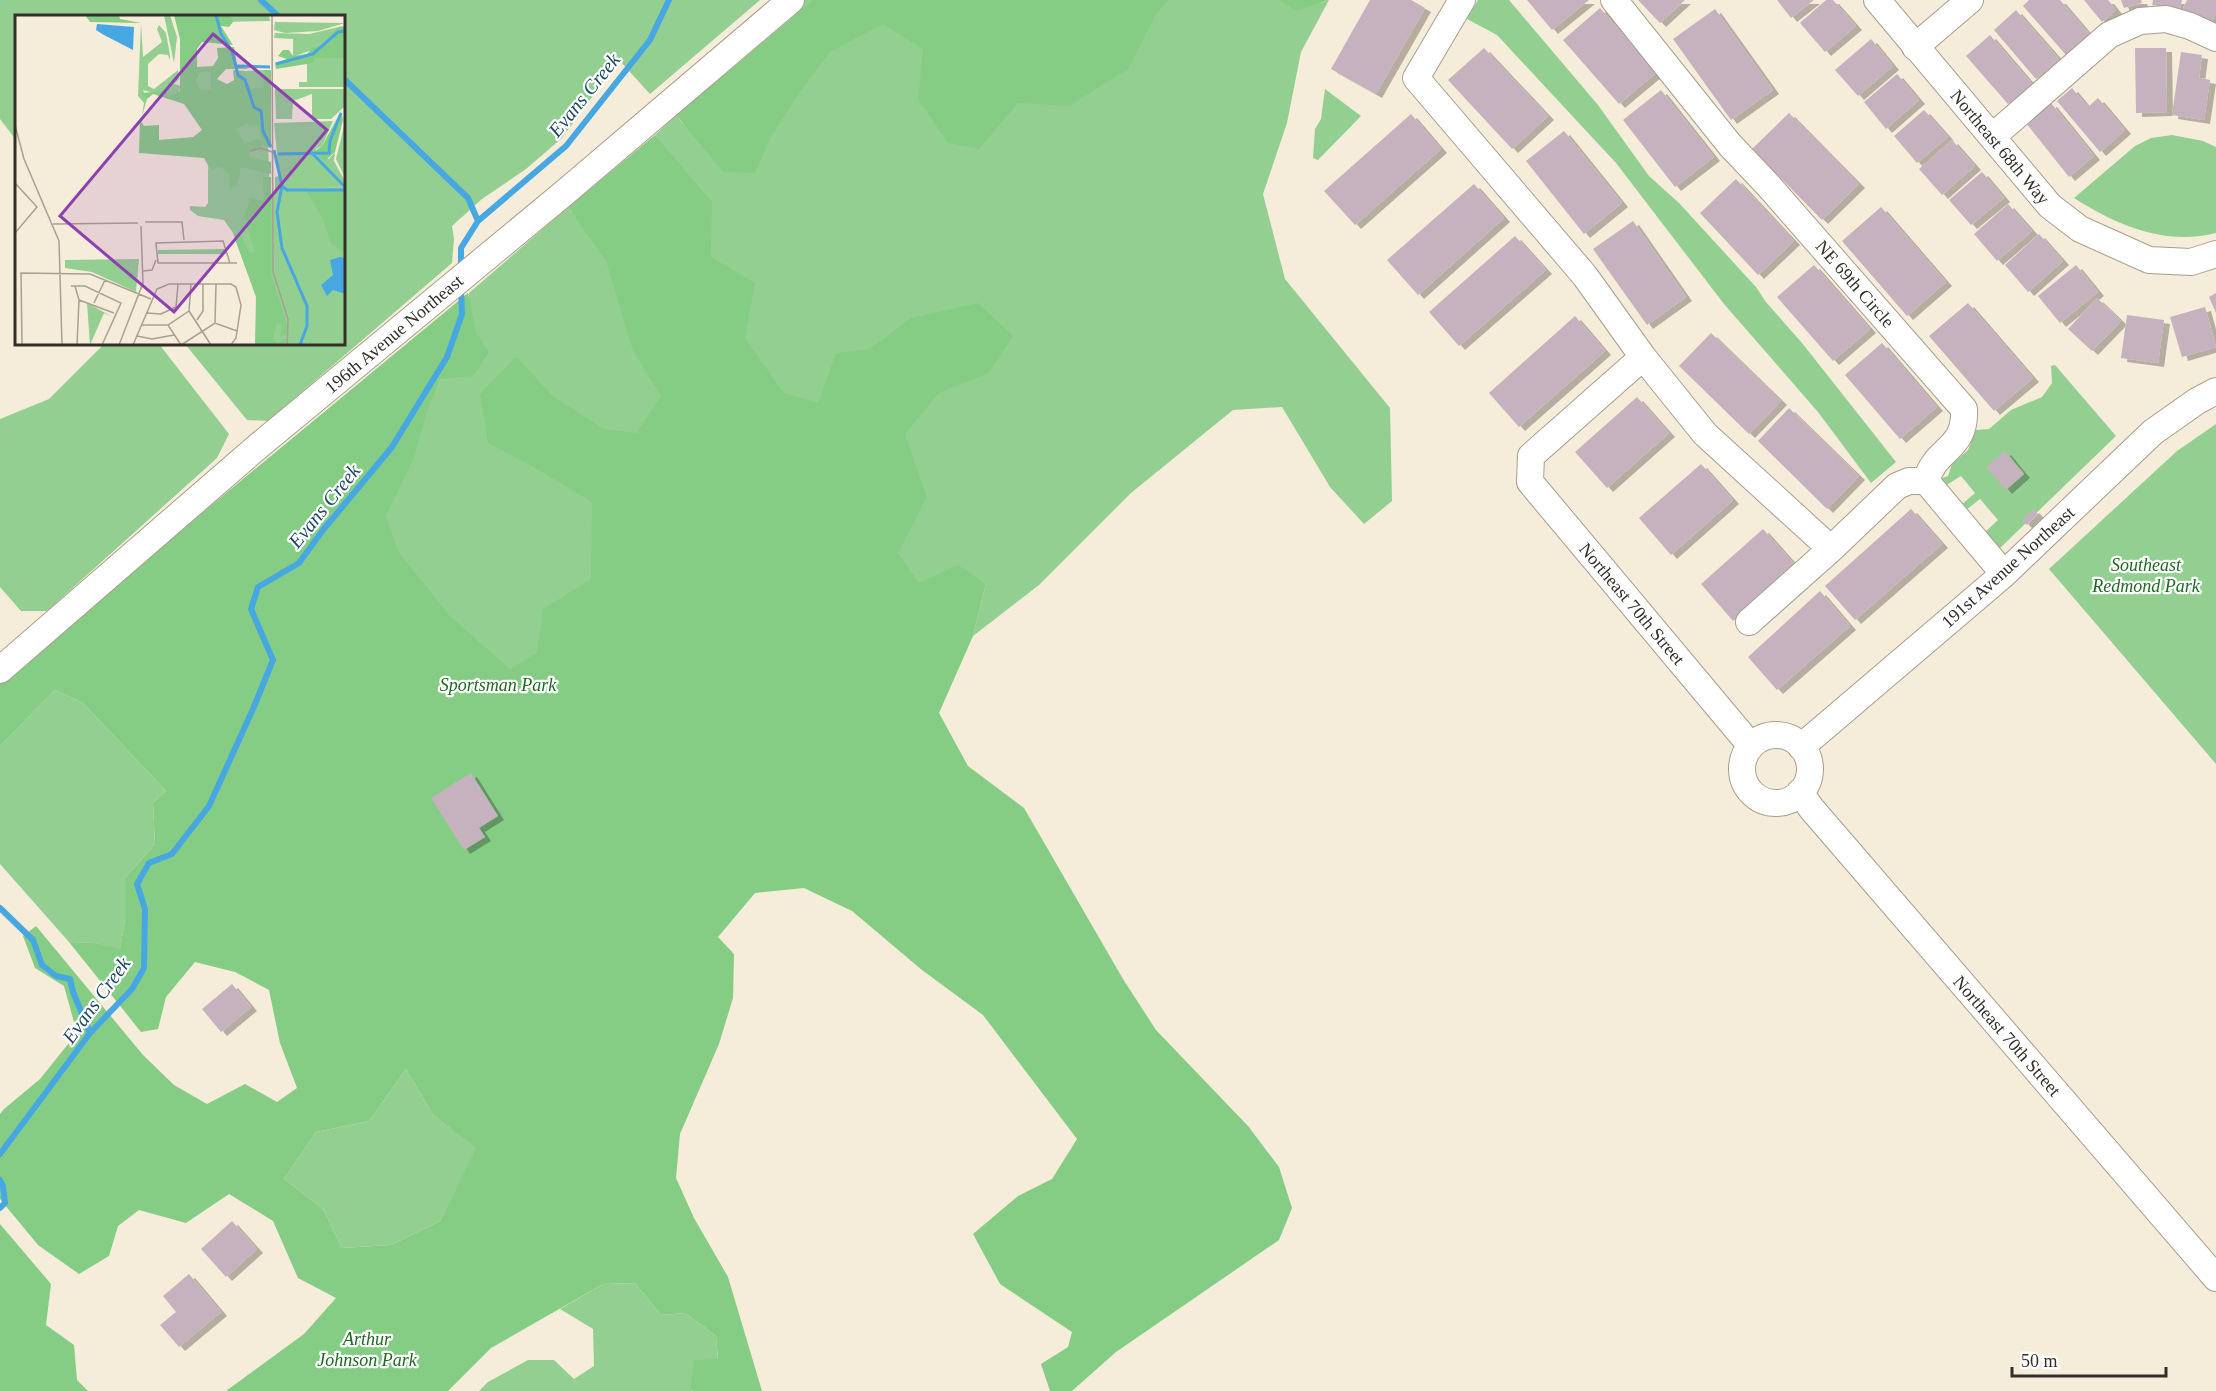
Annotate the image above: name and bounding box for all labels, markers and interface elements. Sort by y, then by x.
inset map [15,15,345,345]
water label: Evans Creek [543,48,625,142]
street label: Northeast 68th Way [1946,86,2054,208]
street label: NE 69th Circle [1812,236,1898,332]
street label: 196th Avenue Northeast [321,271,467,397]
water label: Evans Creek [283,459,365,553]
street label: 191st Avenue Northeast [1938,502,2078,632]
street label: Northeast 70th Street [1575,539,1689,669]
park label: Southeast Redmond Park [2091,555,2201,596]
park label: Sportsman Park [440,675,557,695]
water label: Evans Creek [57,952,135,1048]
street label: Northeast 70th Street [1949,972,2065,1100]
park label: Arthur Johnson Park [317,1329,418,1370]
scale bar [2012,1340,2166,1378]
text: 50 m [2021,1351,2058,1371]

